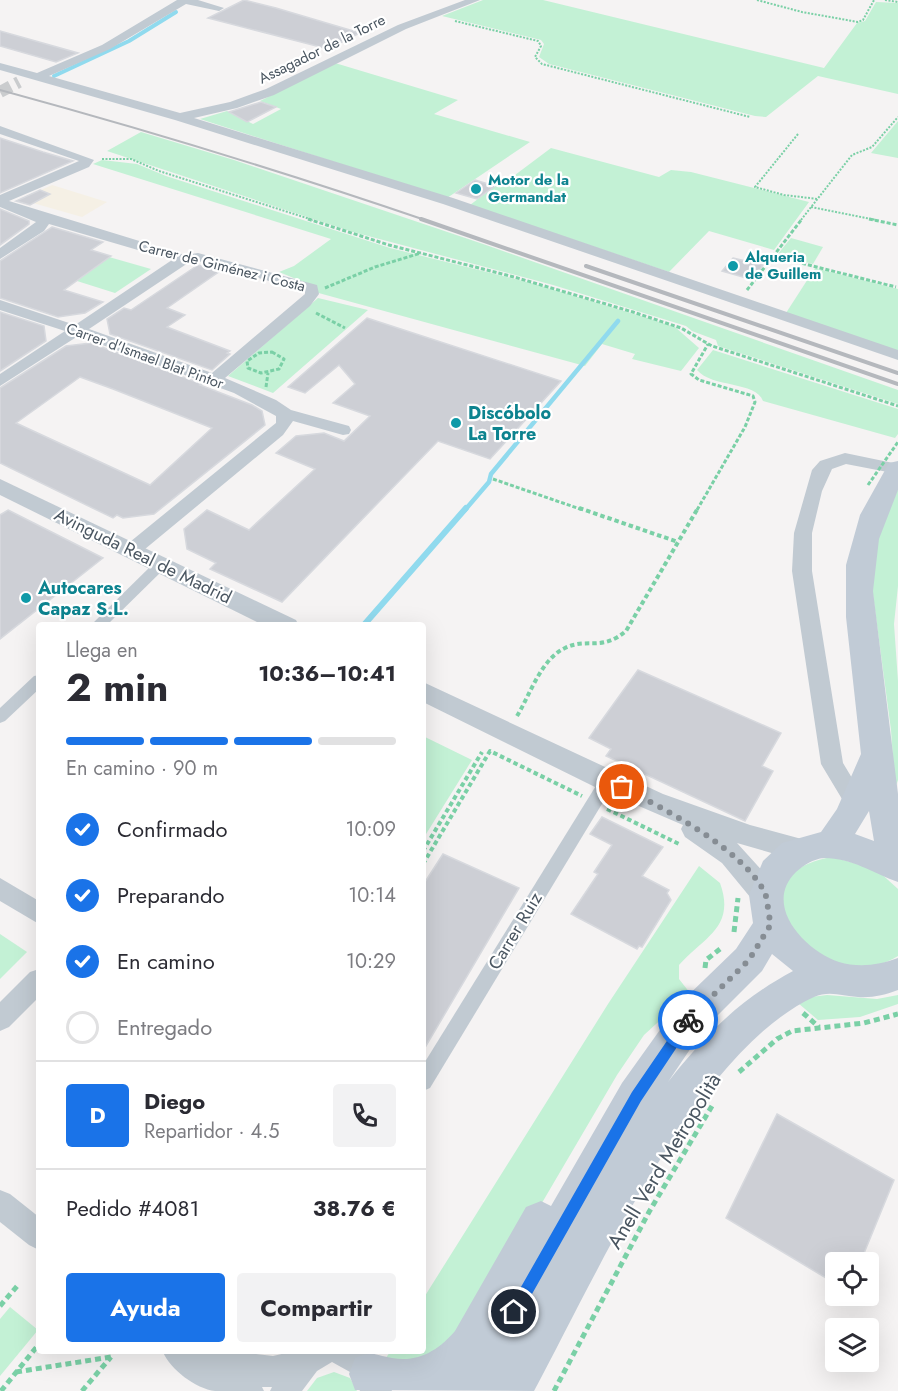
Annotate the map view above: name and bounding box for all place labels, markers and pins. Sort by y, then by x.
place label: Motor de la Germandat [488,169,569,208]
marker: Motor de la Germandat [469,182,483,196]
place label: Alqueria de Guillem [744,246,821,285]
marker: Alqueria de Guillem [726,259,740,273]
place label: Discóbolo La Torre [468,400,551,447]
marker: Discóbolo La Torre [449,416,463,430]
place label: Autocares Capaz S.L. [37,575,129,622]
marker: Autocares Capaz S.L. [19,591,33,605]
pin [596,761,647,812]
pin [488,1286,539,1337]

